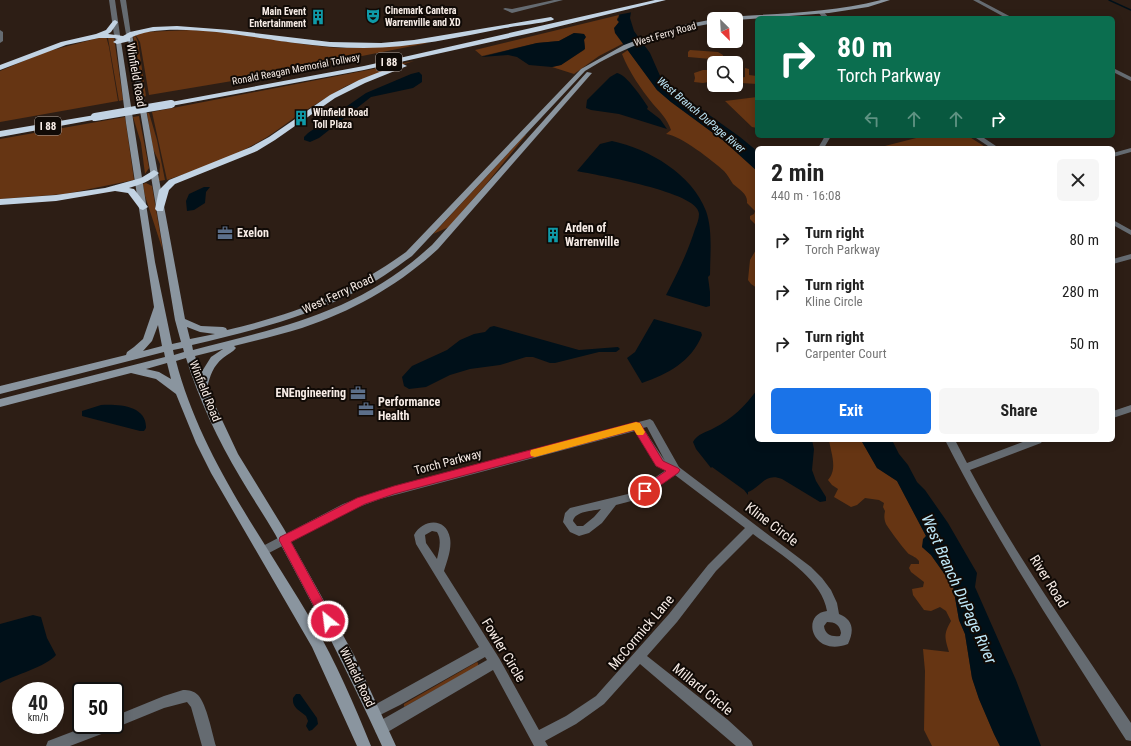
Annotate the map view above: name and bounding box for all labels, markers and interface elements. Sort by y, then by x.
place label: Cinemark Cantera Warrenville and XD [385,5,461,28]
place label: Main Event Entertainment [249,6,306,29]
theatre icon: Cinemark Cantera Warrenville and XD [364,7,382,25]
building icon: Main Event Entertainment [309,8,327,26]
north arrow [707,12,743,48]
map controls [707,12,743,92]
street label: West Ferry Road [633,20,697,48]
text: 80 m [837,31,893,64]
icon: right [771,32,823,84]
street label: Winfield Road [123,42,149,108]
street label: Ronald Reagan Memorial Tollway [231,51,361,87]
road number: I 88 [376,53,402,71]
button: search [707,56,743,92]
text: Torch Parkway [837,65,941,86]
water label: West Branch DuPage River [654,74,748,156]
place label: Winfield Road Toll Plaza [313,107,368,130]
icon: left [861,108,883,130]
icon: ahead [903,108,925,130]
icon: ahead [945,108,967,130]
icon: right [987,108,1009,130]
building icon: Winfield Road Toll Plaza [292,109,310,127]
road number: I 88 [35,117,61,135]
text: 2 min [771,159,824,187]
button: close [1057,159,1099,201]
text: 440 m · 16:08 [771,188,841,203]
place label: Arden of Warrenville [565,221,619,249]
office icon: Exelon [216,224,234,242]
text: Turn right [805,224,864,242]
place label: Exelon [237,226,269,240]
building icon: Arden of Warrenville [544,226,562,244]
icon: right [771,229,793,251]
text: 80 m [1069,231,1099,249]
text: Torch Parkway [805,242,880,257]
street label: West Ferry Road [300,271,376,317]
text: Turn right [805,276,864,294]
icon: right [771,281,793,303]
text: 280 m [1062,283,1099,301]
text: Kline Circle [805,294,863,309]
text: Turn right [805,328,864,346]
icon: right [771,333,793,355]
text: 50 m [1069,335,1099,353]
text: Carpenter Court [805,346,887,361]
street label: Winfield Road [186,358,224,424]
office icon: ENEngineering [349,384,367,402]
place label: ENEngineering [276,386,346,400]
button: Exit [771,388,931,434]
button: Share [939,388,1099,434]
place label: Performance Health [378,395,440,423]
office icon: Performance Health [357,400,375,418]
street label: Torch Parkway [413,446,483,478]
pin [628,474,662,508]
icon: arrive [634,480,656,502]
street label: Kline Circle [742,499,802,549]
water label: West Branch DuPage River [917,511,1001,668]
street label: River Road [1027,552,1071,610]
street label: McCormick Lane [605,591,677,673]
position arrow [307,600,349,642]
street label: Fowler Circle [479,615,529,685]
street label: Winfield Road [337,645,378,709]
street label: Millard Circle [670,660,737,718]
speed limit sign: 50 [72,682,124,734]
text: 40 [28,691,48,715]
text: km/h [28,712,48,723]

